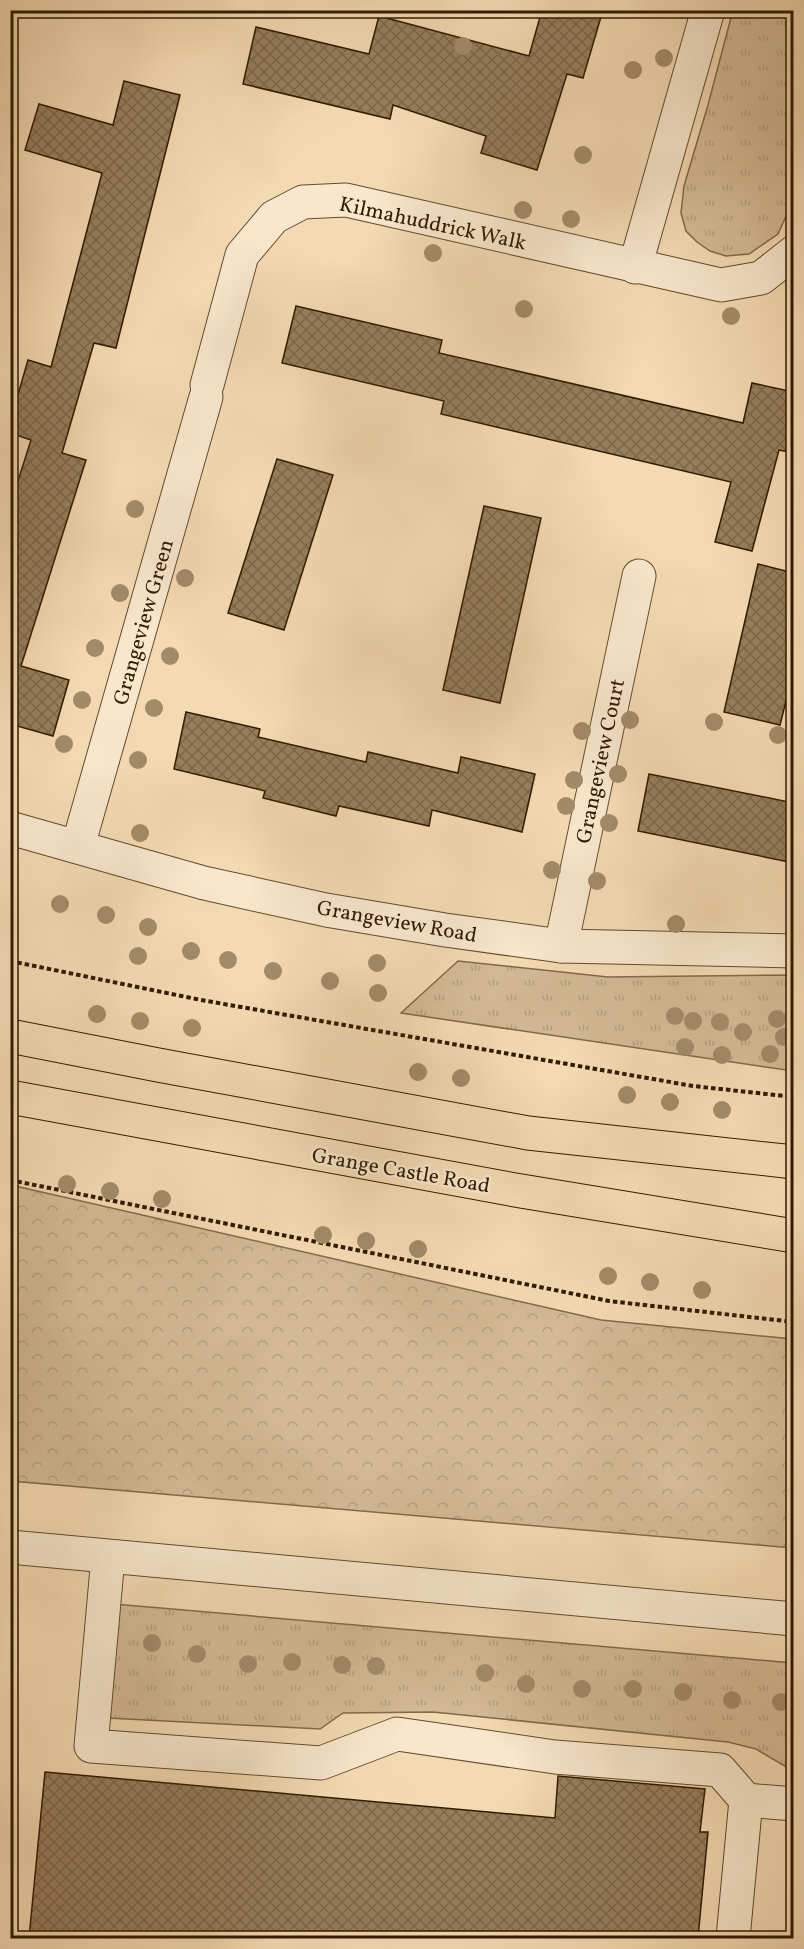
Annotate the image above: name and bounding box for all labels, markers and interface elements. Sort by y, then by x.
street label: Kilmahuddrick Walk [336,190,530,259]
street label: Grangeview Green [107,536,182,709]
street label: Grangeview Court [570,676,633,846]
street label: Grangeview Road [314,894,479,951]
street label: Grange Castle Road [309,1142,492,1201]

